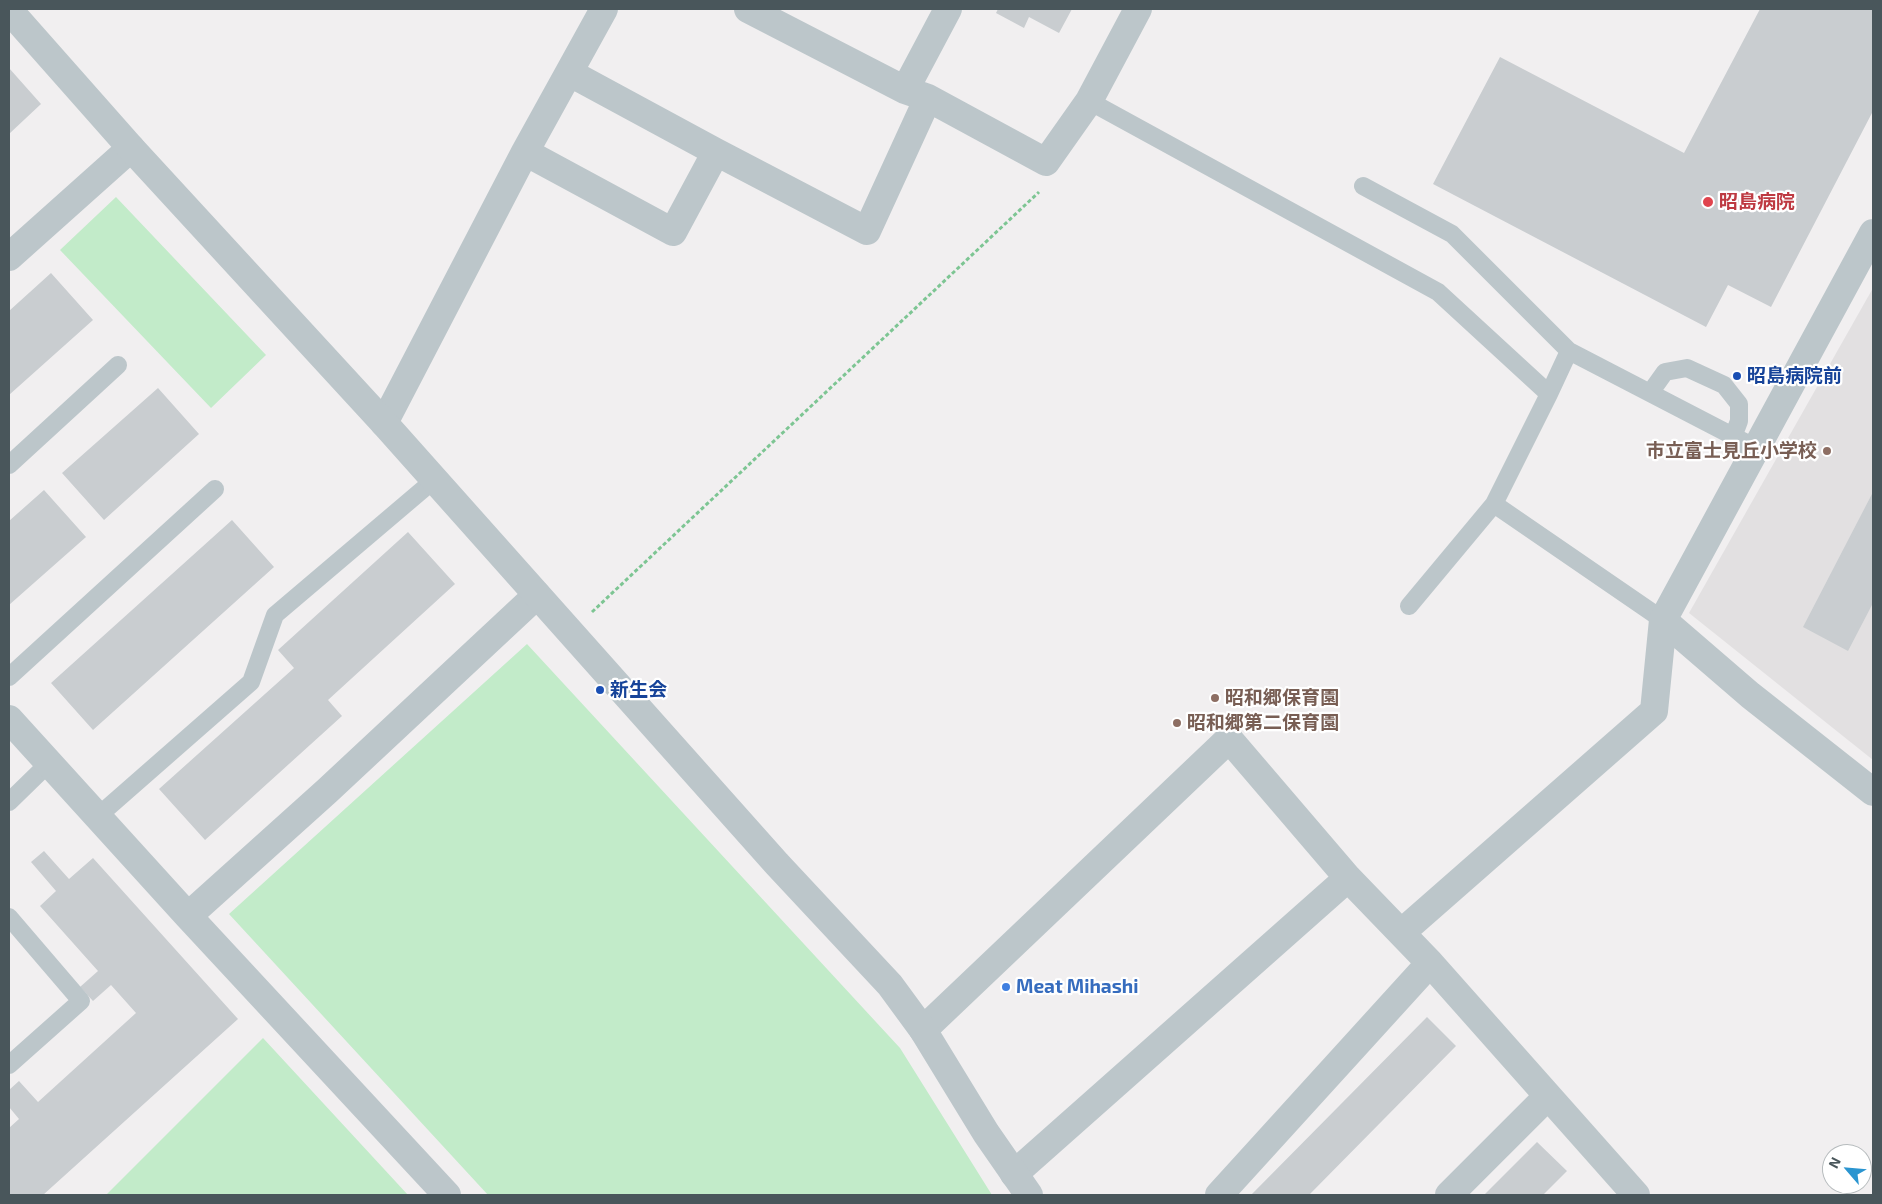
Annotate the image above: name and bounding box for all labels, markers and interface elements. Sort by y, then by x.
place label: 昭島病院 [1719,191,1795,213]
marker: 昭島病院 [1701,195,1715,209]
place label: 昭島病院前 [1747,365,1842,387]
marker: 昭島病院前 [1731,370,1743,382]
place label: 市立富士見丘小学校 [1646,440,1817,462]
marker: 市立富士見丘小学校 [1821,445,1833,457]
place label: 新生会 [610,679,667,701]
marker: 新生会 [594,684,606,696]
place label: 昭和郷保育園 [1225,687,1339,709]
marker: 昭和郷保育園 [1209,692,1221,704]
place label: 昭和郷第二保育園 [1187,712,1339,734]
marker: 昭和郷第二保育園 [1171,717,1183,729]
place label: Meat Mihashi [1016,976,1138,998]
marker: Meat Mihashi [1000,981,1012,993]
north arrow [1822,1144,1872,1194]
text: N [1824,1154,1844,1171]

